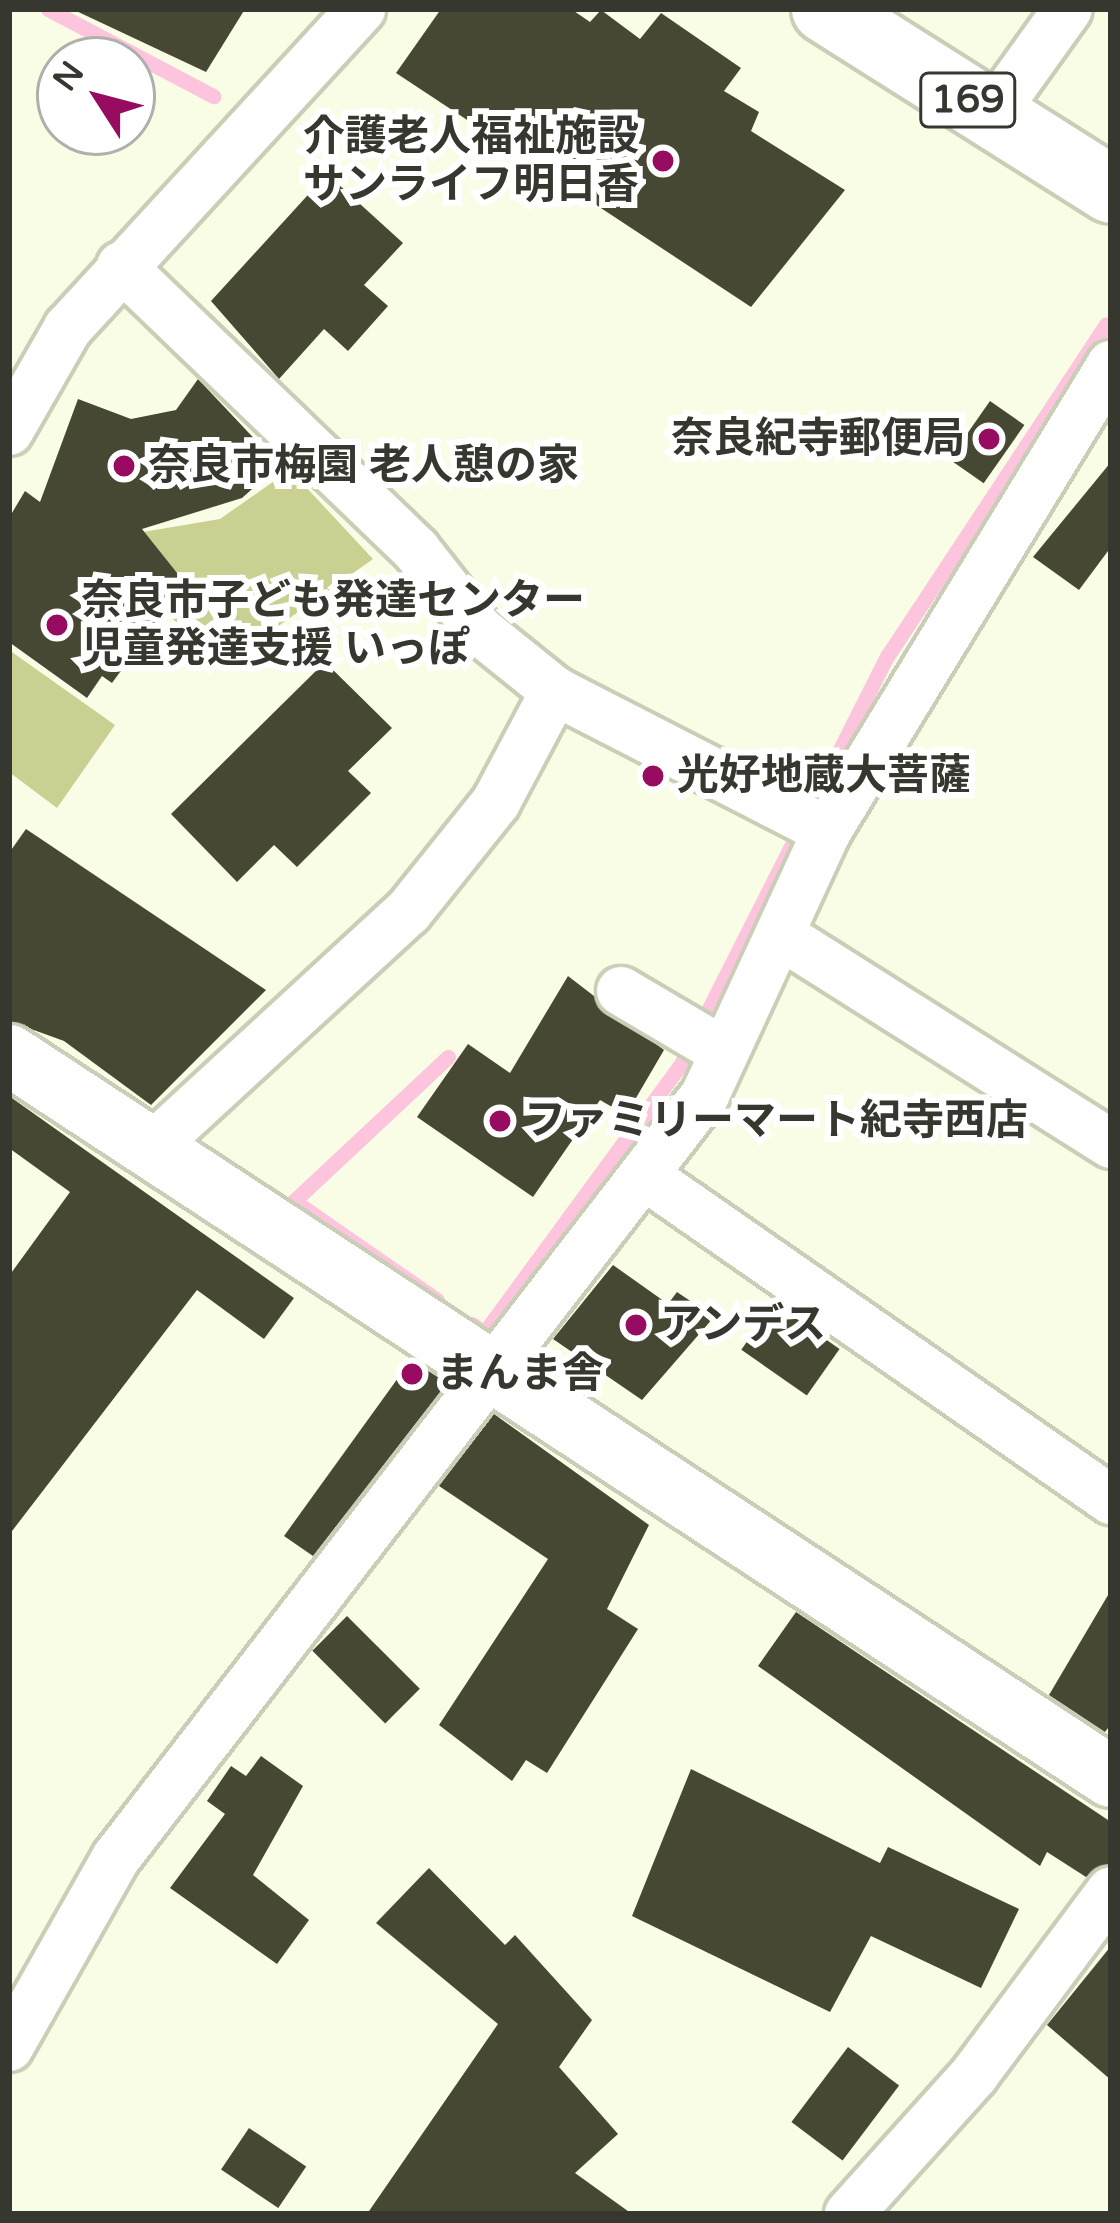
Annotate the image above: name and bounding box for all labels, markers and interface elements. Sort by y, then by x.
north arrow [36,36,156,156]
text: N [45,54,92,98]
road number: 169 [917,67,1019,133]
place label: 介護老人福祉施設 サンライフ明日香 [303,112,639,210]
marker: 介護老人福祉施設 サンライフ明日香 [650,148,676,174]
place label: 奈良紀寺郵便局 [671,414,965,464]
marker: 奈良紀寺郵便局 [976,426,1002,452]
place label: 奈良市梅園 老人憩の家 [148,441,579,491]
marker: 奈良市梅園 老人憩の家 [111,453,137,479]
place label: 奈良市子ども発達センター 児童発達支援 いっぽ [81,576,585,674]
marker: 奈良市子ども発達センター 児童発達支援 いっぽ [44,612,70,638]
place label: 光好地蔵大菩薩 [677,751,971,801]
marker: 光好地蔵大菩薩 [640,763,666,789]
place label: ファミリーマート紀寺西店 [524,1096,1028,1146]
marker: ファミリーマート紀寺西店 [487,1108,513,1134]
place label: アンデス [660,1300,828,1350]
marker: アンデス [623,1312,649,1338]
place label: まんま舎 [436,1349,604,1399]
marker: まんま舎 [399,1361,425,1387]

